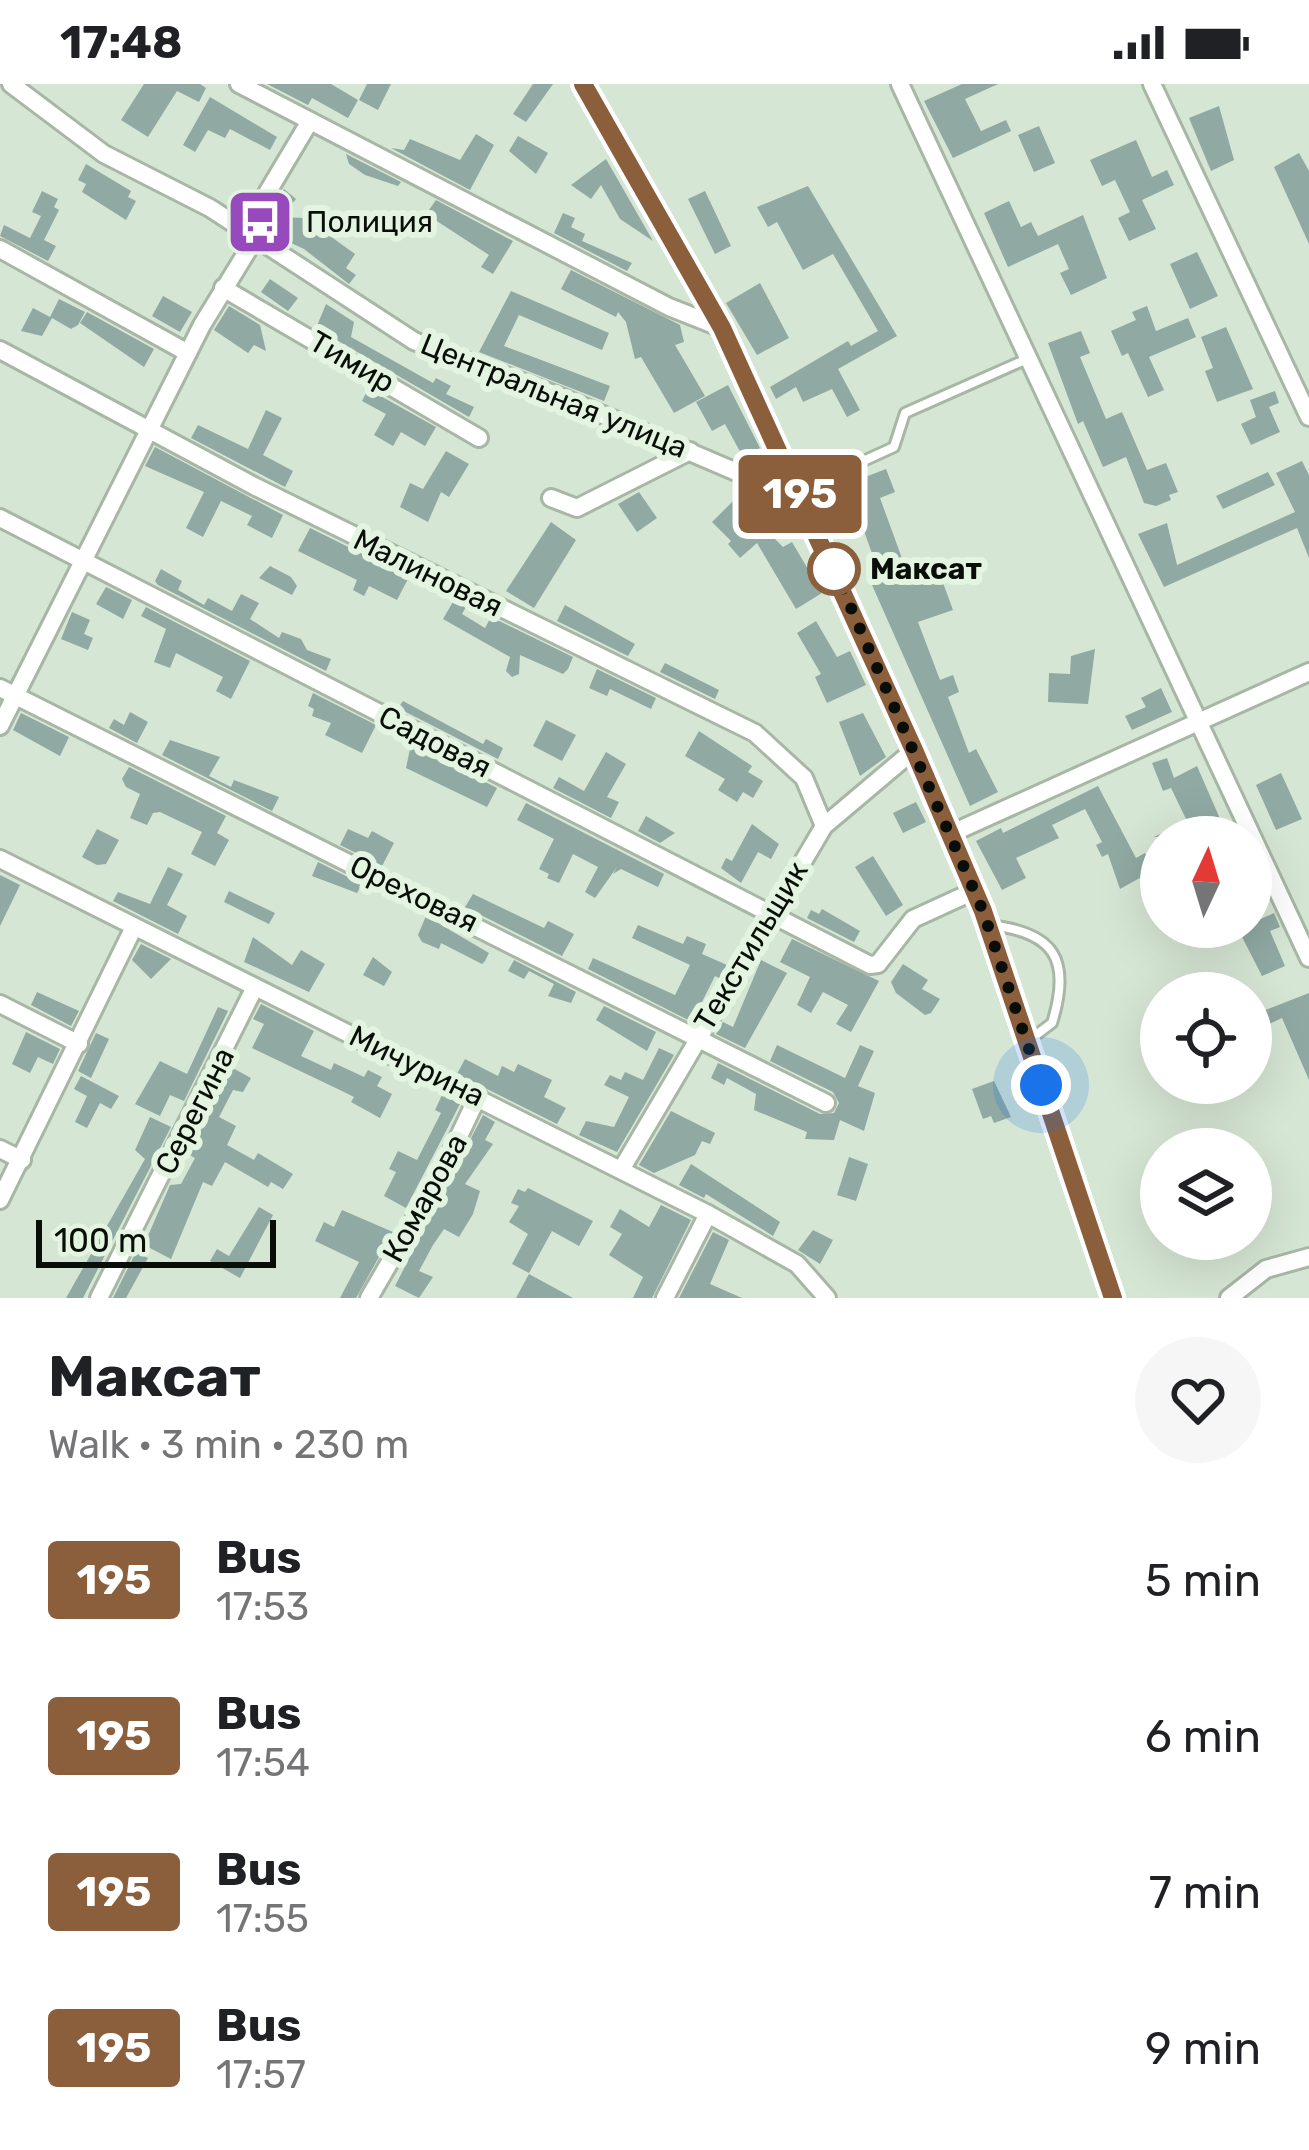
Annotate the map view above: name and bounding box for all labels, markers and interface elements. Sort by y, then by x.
text: 17:48 [60,16,183,69]
bus stop icon: Полиция [225,187,295,257]
place label: Полиция [306,204,433,240]
street label: Тимир [303,323,401,401]
street label: Центральная улица [416,326,692,466]
line badge: 195 [731,455,869,533]
text: 195 [763,469,837,519]
street label: Малиновая [348,521,508,625]
marker: Максат [809,544,859,594]
place label: Максат [870,551,982,587]
street label: Садовая [373,698,497,786]
north arrow [1140,816,1272,948]
map controls [1140,816,1272,1260]
street label: Ореховая [344,848,484,940]
street label: Текстильщик [686,855,816,1037]
button: locate [1140,972,1272,1104]
street label: Мичурина [343,1018,491,1114]
street label: Серегина [148,1042,242,1180]
your location [1011,1055,1071,1115]
street label: Комарова [375,1128,475,1268]
button: layers [1140,1128,1272,1260]
scale bar [36,1214,276,1267]
text: 100 m [54,1221,147,1260]
button: heart [1135,1337,1261,1463]
text: Максат [48,1343,261,1410]
text: Walk · 3 min · 230 m [48,1422,409,1468]
text: Bus [216,1531,301,1584]
text: 5 min [1145,1554,1261,1607]
text: 195 [77,1555,151,1605]
text: 17:53 [216,1584,309,1630]
text: Bus [216,1687,301,1740]
text: 6 min [1145,1710,1261,1763]
text: 195 [77,1711,151,1761]
text: 17:54 [216,1740,310,1786]
text: Bus [216,1843,301,1896]
text: 7 min [1149,1866,1261,1919]
text: 195 [77,1867,151,1917]
text: 17:55 [216,1896,309,1942]
text: Bus [216,1999,301,2052]
text: 9 min [1145,2022,1261,2075]
text: 195 [77,2023,151,2073]
text: 17:57 [216,2052,306,2098]

